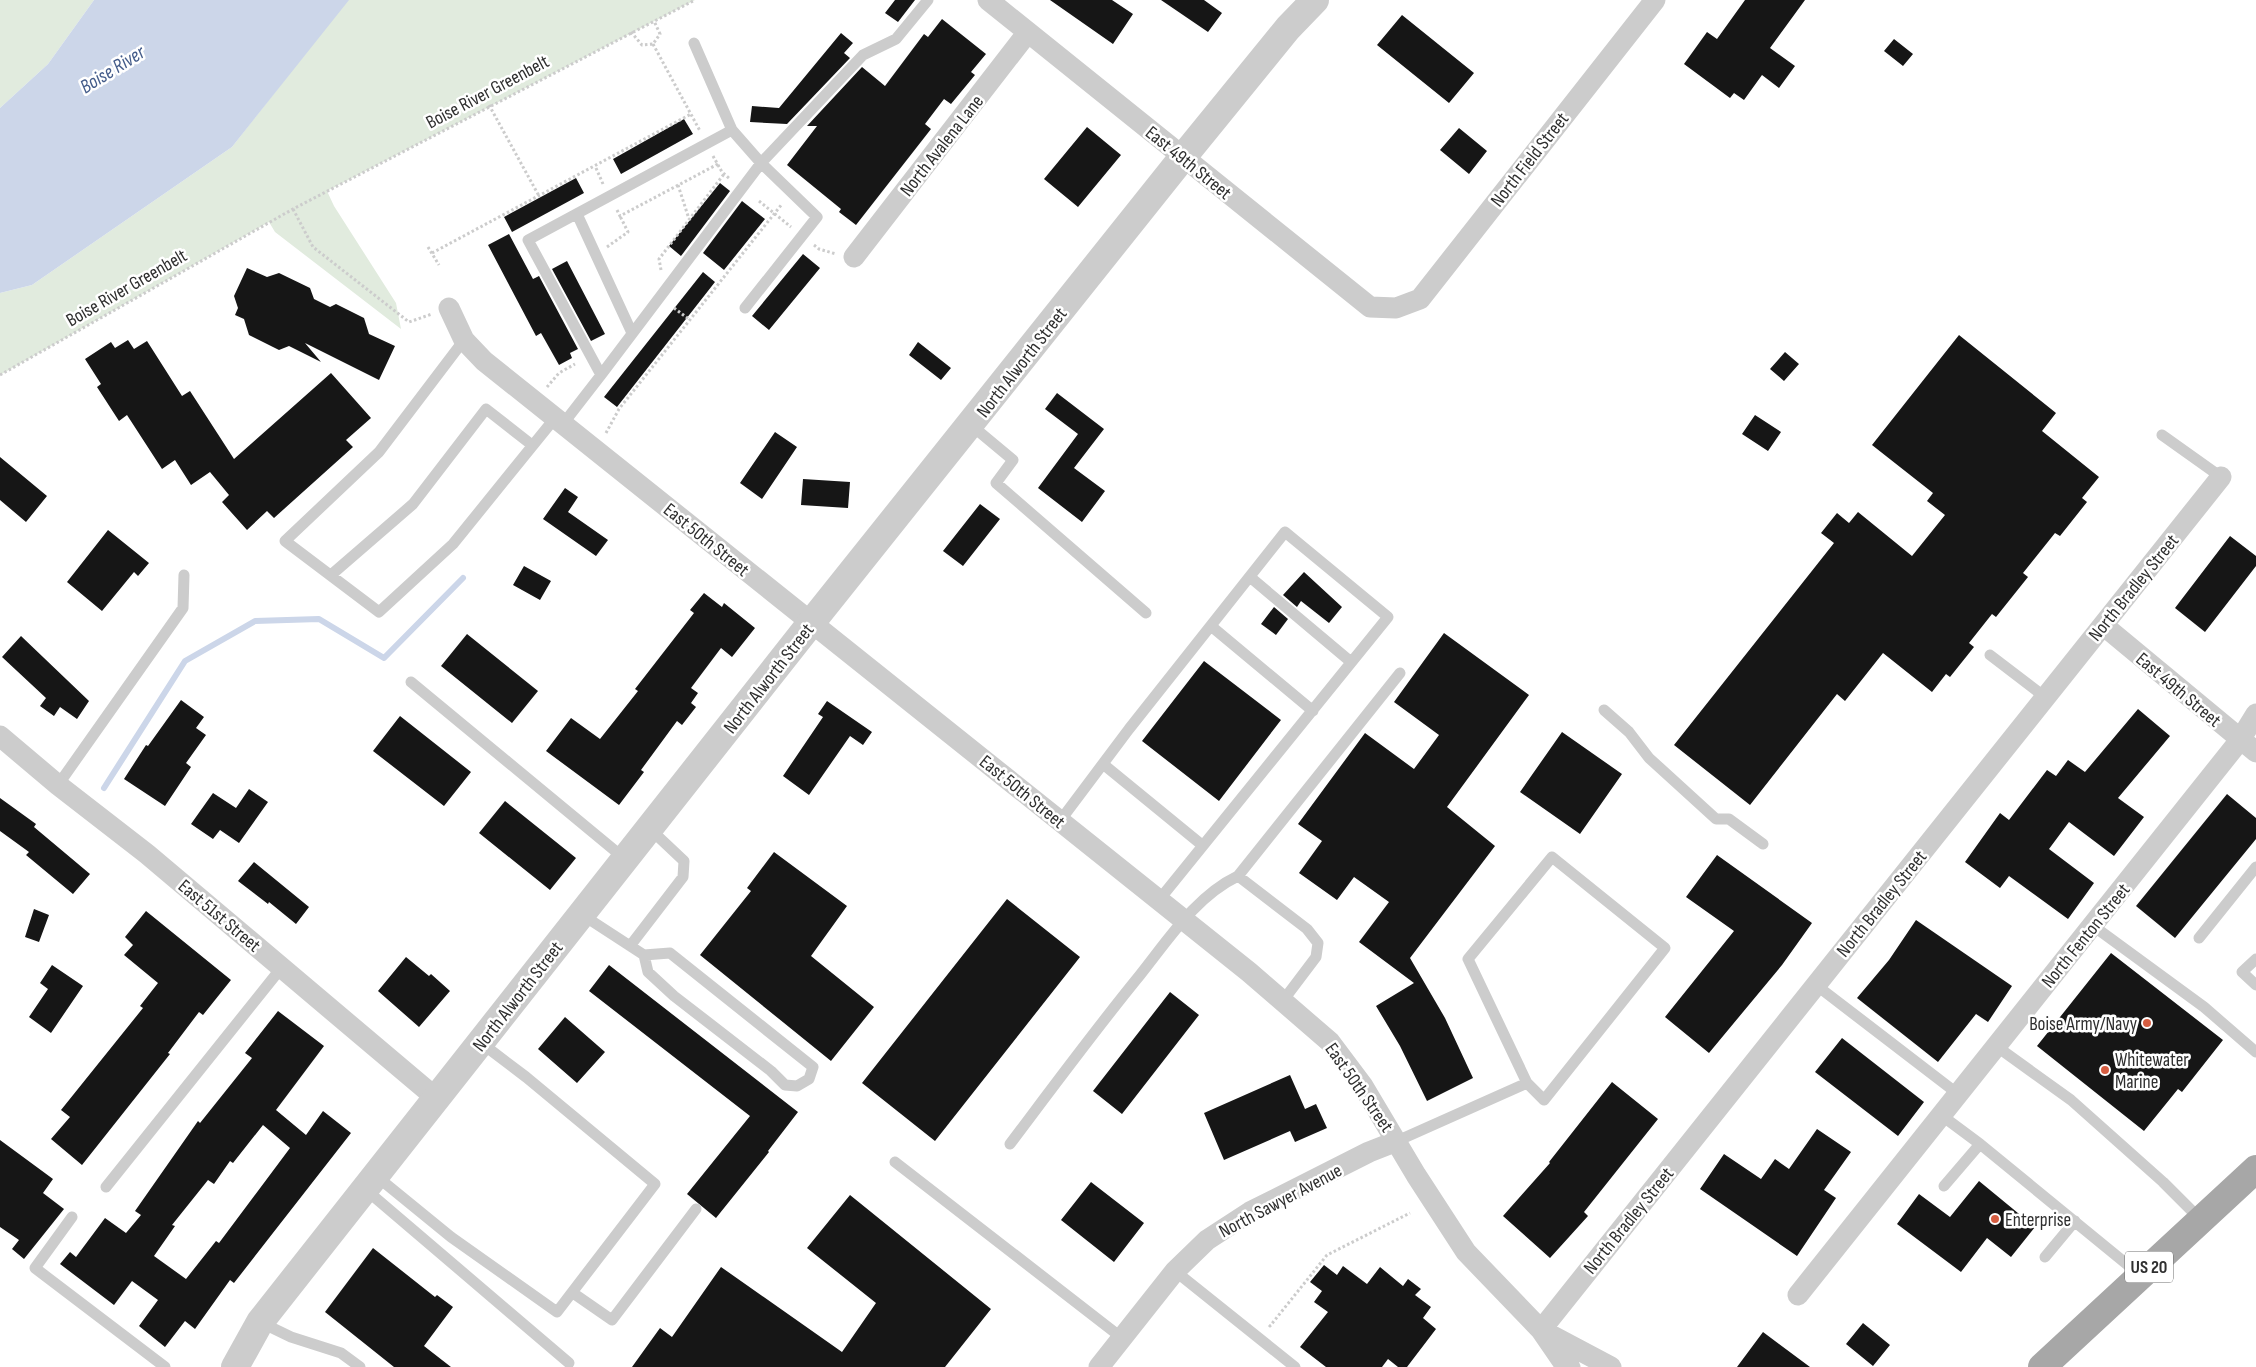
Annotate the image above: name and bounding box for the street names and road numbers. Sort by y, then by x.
street label: Boise River Greenbelt [422,50,553,134]
street label: North Avalena Lane [895,91,989,201]
street label: North Field Street [1486,108,1574,212]
street label: East 49th Street [1140,121,1236,205]
street label: Boise River Greenbelt [62,244,192,332]
street label: North Alworth Street [972,303,1072,423]
street label: East 50th Street [659,499,754,582]
street label: North Bradley Street [2084,530,2184,646]
street label: North Alworth Street [719,619,819,739]
street label: East 49th Street [2131,648,2225,733]
street label: East 50th Street [975,751,1070,834]
street label: North Bradley Street [1832,846,1932,962]
street label: East 51st Street [173,875,265,957]
street label: North Fenton Street [2037,879,2135,993]
street label: North Alworth Street [468,937,568,1057]
street label: East 50th Street [1320,1039,1398,1137]
street label: North Sawyer Avenue [1215,1159,1346,1243]
street label: North Bradley Street [1579,1163,1679,1279]
road number: US 20 [2125,1252,2173,1282]

